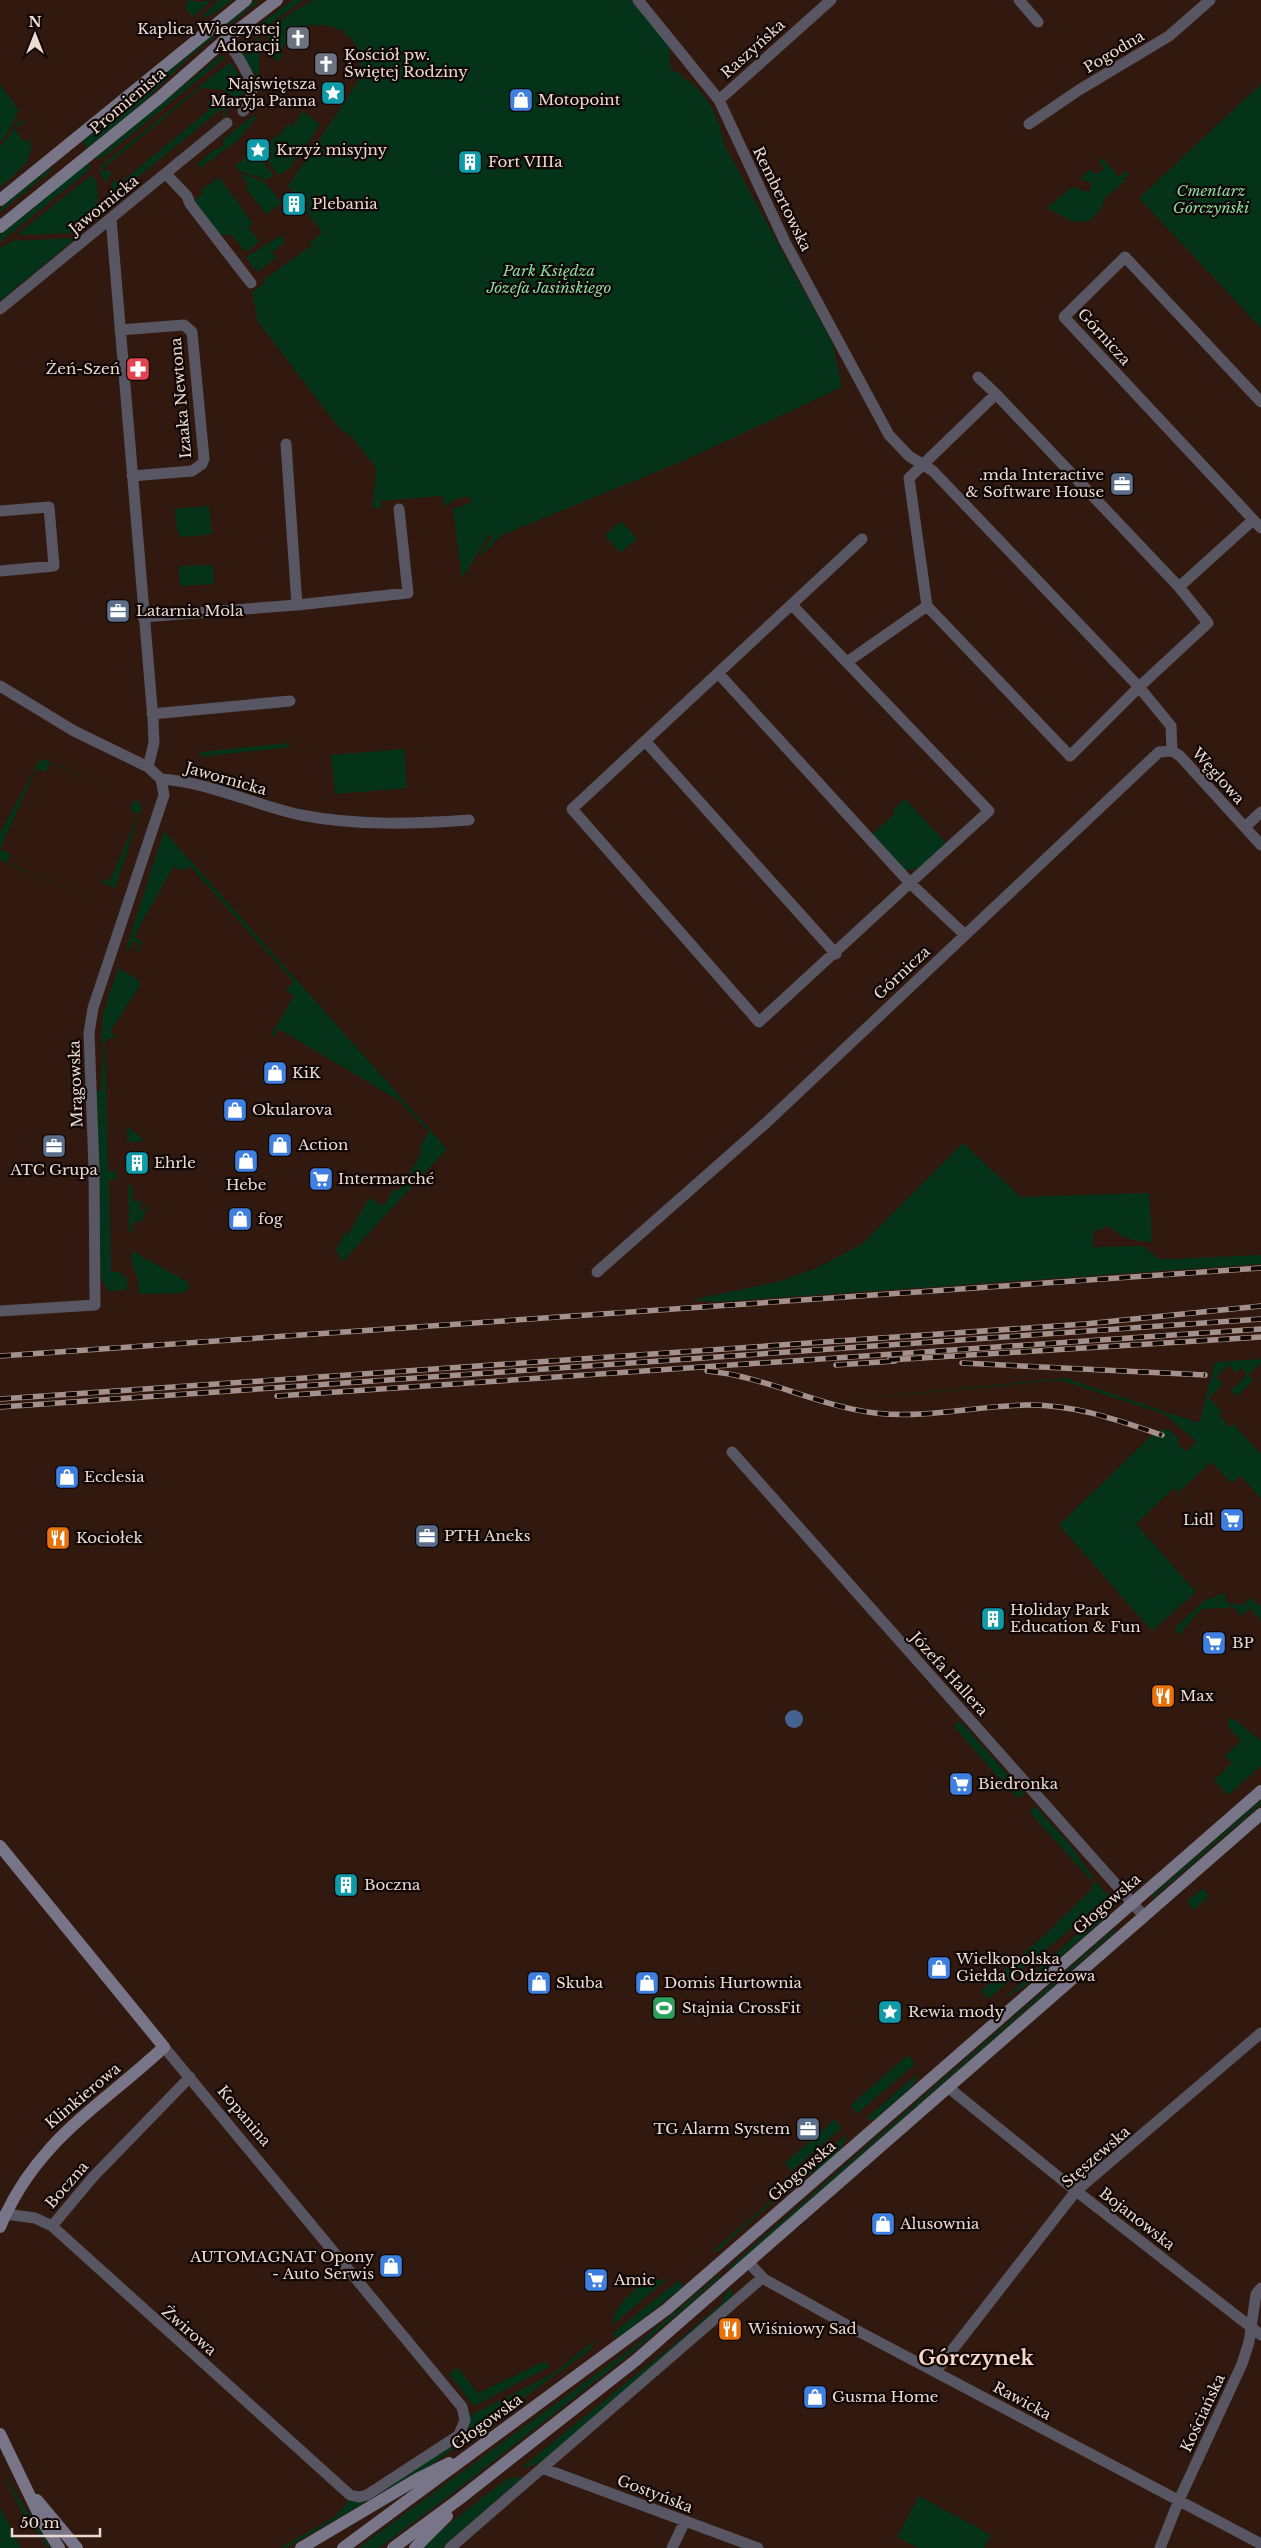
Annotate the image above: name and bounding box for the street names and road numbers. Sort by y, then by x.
street label: Raszyńska [717,14,789,82]
street label: Pogodna [1080,26,1148,77]
street label: Promienista [86,63,170,138]
street label: Rembertowska [749,143,816,255]
street label: Jawornicka [64,170,143,240]
street label: Górnicza [1074,304,1135,370]
street label: Izaaka Newtona [166,336,195,459]
street label: Węglowa [1187,743,1249,808]
street label: Jawornicka [181,757,270,799]
street label: Górnicza [870,941,934,1004]
street label: Mrągowska [64,1039,87,1128]
street label: Józefa Hallera [905,1626,993,1720]
street label: Głogowska [1069,1869,1145,1938]
street label: Klinkierowa [41,2058,125,2133]
street label: Kopanina [213,2081,276,2151]
street label: Stęszewska [1058,2121,1134,2191]
street label: Głogowska [764,2136,840,2205]
street label: Boczna [41,2157,93,2212]
street label: Bojanowska [1096,2183,1180,2255]
street label: Żwirowa [158,2302,221,2360]
street label: Kościańska [1176,2370,1229,2455]
street label: Rawicka [990,2377,1055,2424]
street label: Głogowska [447,2389,526,2454]
street label: Gostyńska [615,2470,696,2517]

